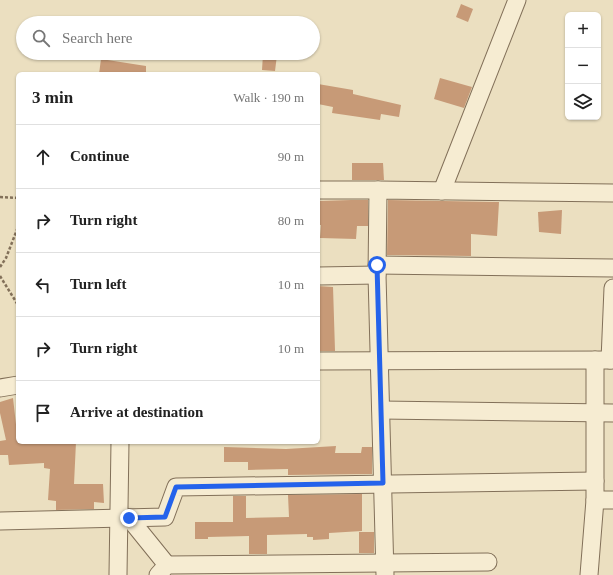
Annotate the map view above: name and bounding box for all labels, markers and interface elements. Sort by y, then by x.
map controls [565,12,601,120]
button: + [565,12,601,48]
search box [16,16,320,60]
icon: search [30,27,52,49]
text: Search here [62,30,132,46]
button: − [565,48,601,84]
button: layers [565,84,601,120]
text: 3 min [32,88,73,107]
text: Walk · 190 m [233,90,304,105]
icon: ahead [32,146,54,168]
text: Continue [70,148,129,164]
text: 90 m [278,149,304,164]
icon: right [32,210,54,232]
text: Turn right [70,212,137,228]
text: 80 m [278,213,304,228]
route start [368,256,386,274]
icon: left [32,274,54,296]
text: Turn left [70,276,127,292]
text: 10 m [278,277,304,292]
icon: right [32,338,54,360]
text: Turn right [70,340,137,356]
text: 10 m [278,341,304,356]
icon: arrive [32,402,54,424]
text: Arrive at destination [70,404,203,420]
route end [120,509,138,527]

